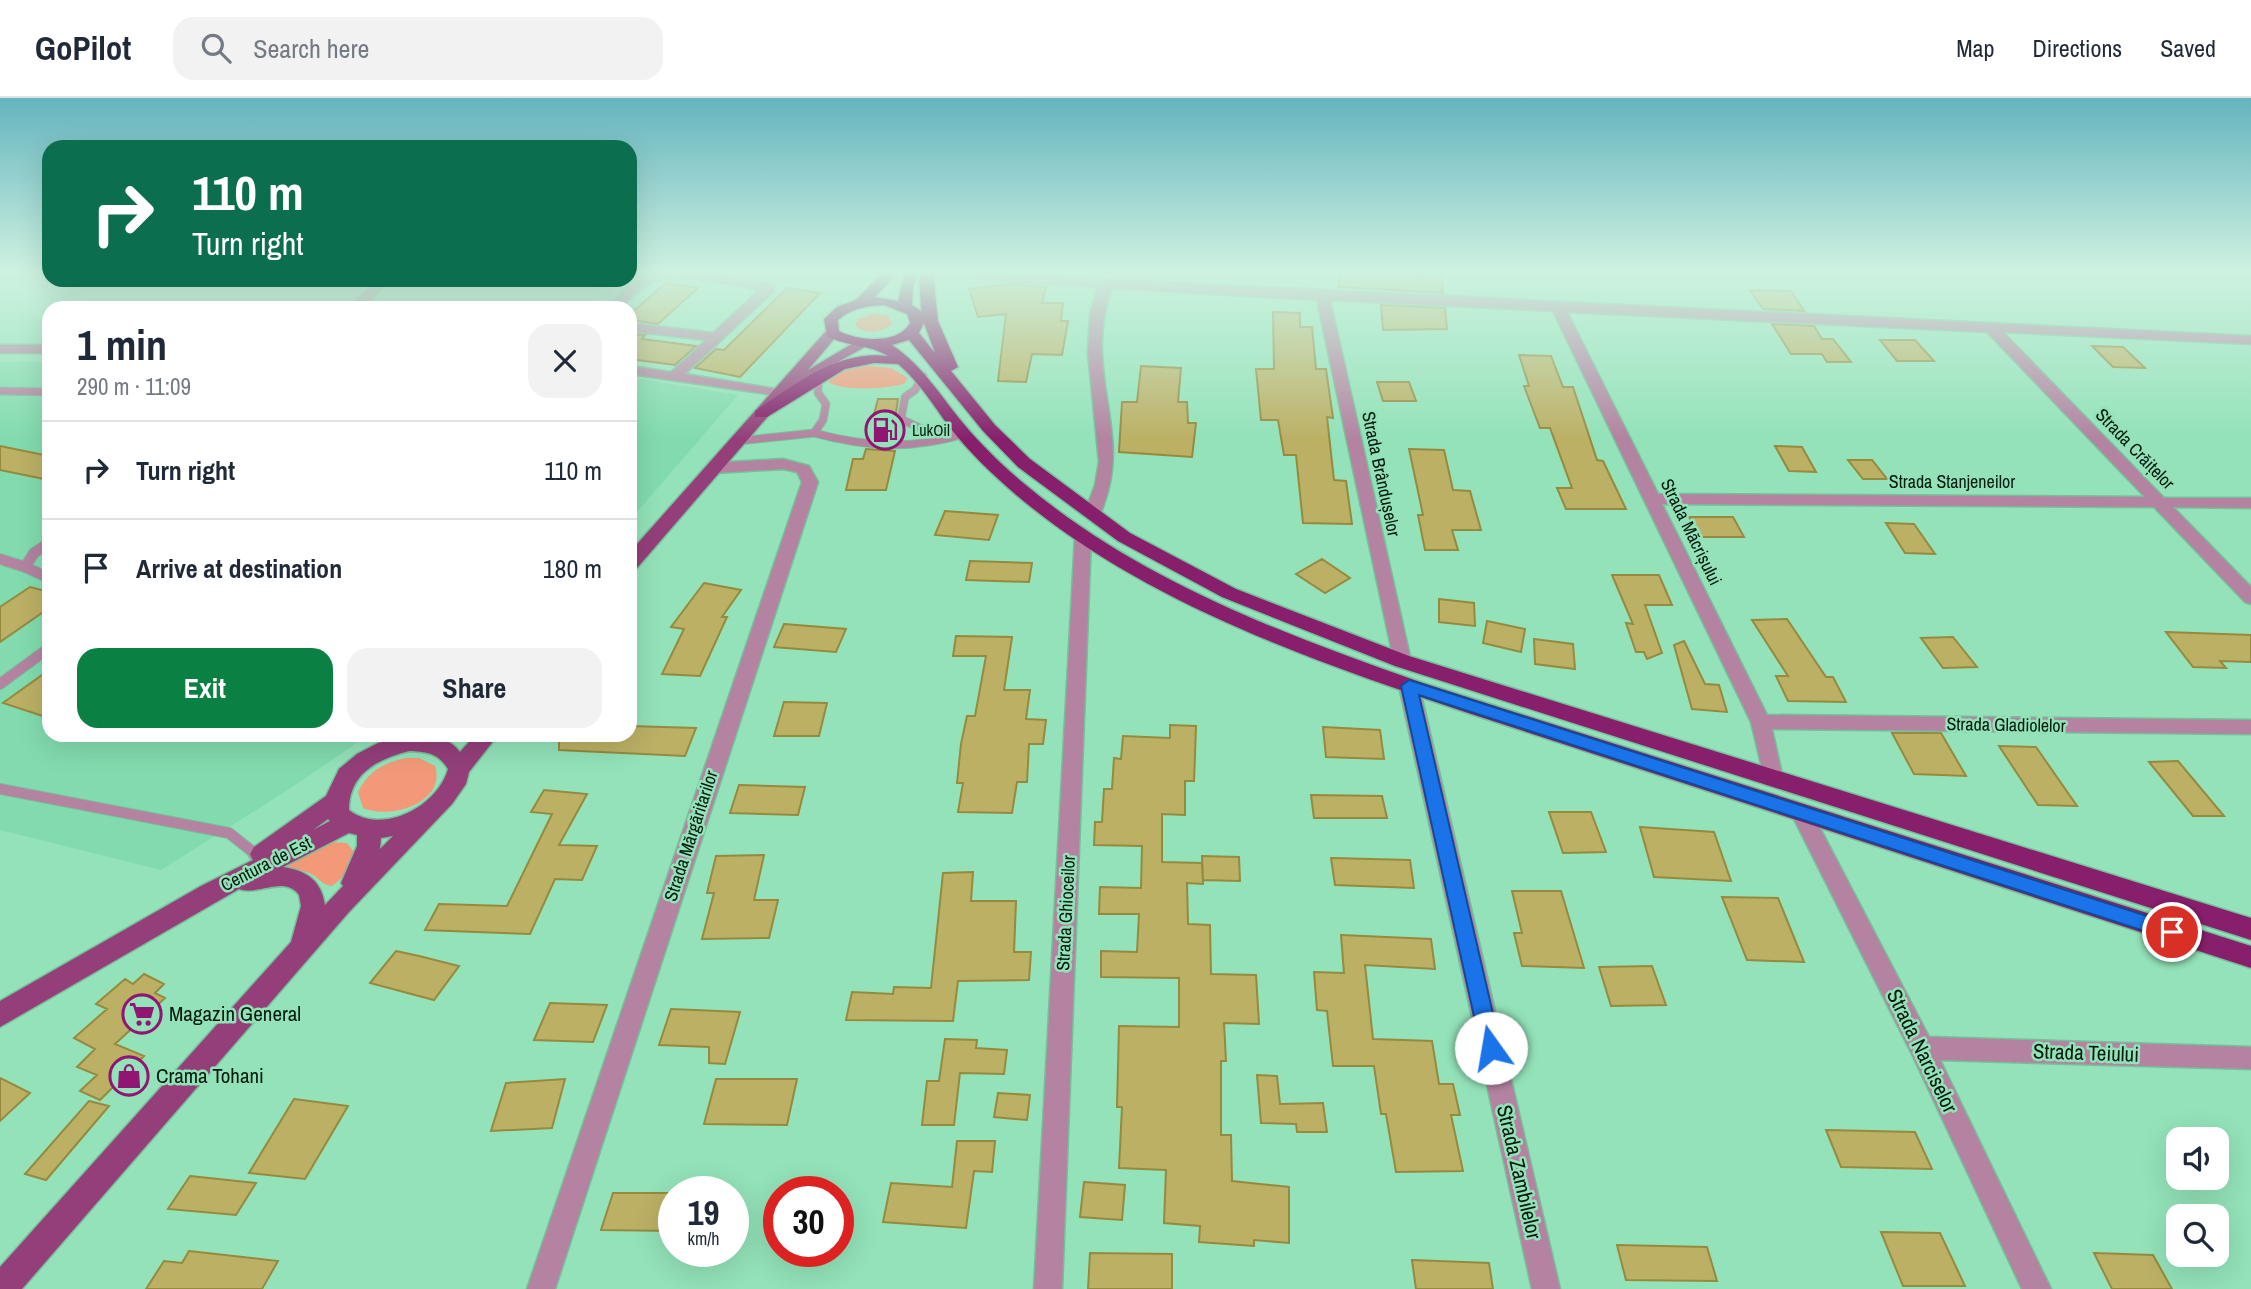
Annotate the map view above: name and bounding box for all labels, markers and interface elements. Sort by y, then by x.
search box [173,17,663,80]
text: GoPilot [35,26,131,70]
icon: search [197,29,235,67]
text: Search here [253,31,369,66]
text: Map [1956,32,1994,64]
text: Directions [2032,32,2122,64]
text: Saved [2160,32,2216,64]
text: 110 m [192,159,304,225]
icon: right [77,168,168,259]
text: Turn right [192,222,304,265]
text: 1 min [77,317,167,373]
button: close [528,324,602,398]
text: 290 m · 11:09 [77,371,191,402]
street label: Strada Crăițelor [2090,402,2181,495]
fuel station icon: LukOil [864,409,906,451]
street label: Strada Brândușelor [1356,409,1407,539]
place label: LukOil [912,419,950,441]
icon: right [77,451,115,489]
text: Turn right [136,453,235,488]
text: 110 m [544,453,602,488]
street label: Strada Stanjeneilor [1889,469,2015,494]
street label: Strada Măcrișului [1655,474,1728,589]
icon: arrive [77,549,115,587]
text: Arrive at destination [136,551,342,586]
text: 180 m [543,551,602,586]
button: Exit [77,648,333,728]
button: Share [347,648,602,728]
street label: Strada Gladiolelor [1946,711,2066,738]
street label: Strada Mărgăritarilor [658,767,723,904]
street label: Centura de Est [216,830,315,897]
street label: Strada Ghioceilor [1050,854,1081,971]
pin [2142,902,2202,962]
icon: arrive [2153,913,2191,951]
street label: Strada Narciselor [1880,984,1965,1118]
supermarket icon: Magazin General [121,993,163,1035]
place label: Magazin General [169,999,301,1028]
position arrow [1454,1011,1528,1085]
street label: Strada Teiului [2033,1036,2139,1069]
shop icon: Crama Tohani [108,1055,150,1097]
place label: Crama Tohani [156,1061,264,1090]
street label: Strada Zambilelor [1490,1102,1549,1242]
map controls [2166,1127,2229,1267]
button: sound [2166,1127,2229,1190]
speed limit sign: 30 [763,1176,854,1267]
text: 19 [688,1189,719,1236]
button: search [2166,1204,2229,1267]
text: km/h [688,1226,720,1251]

